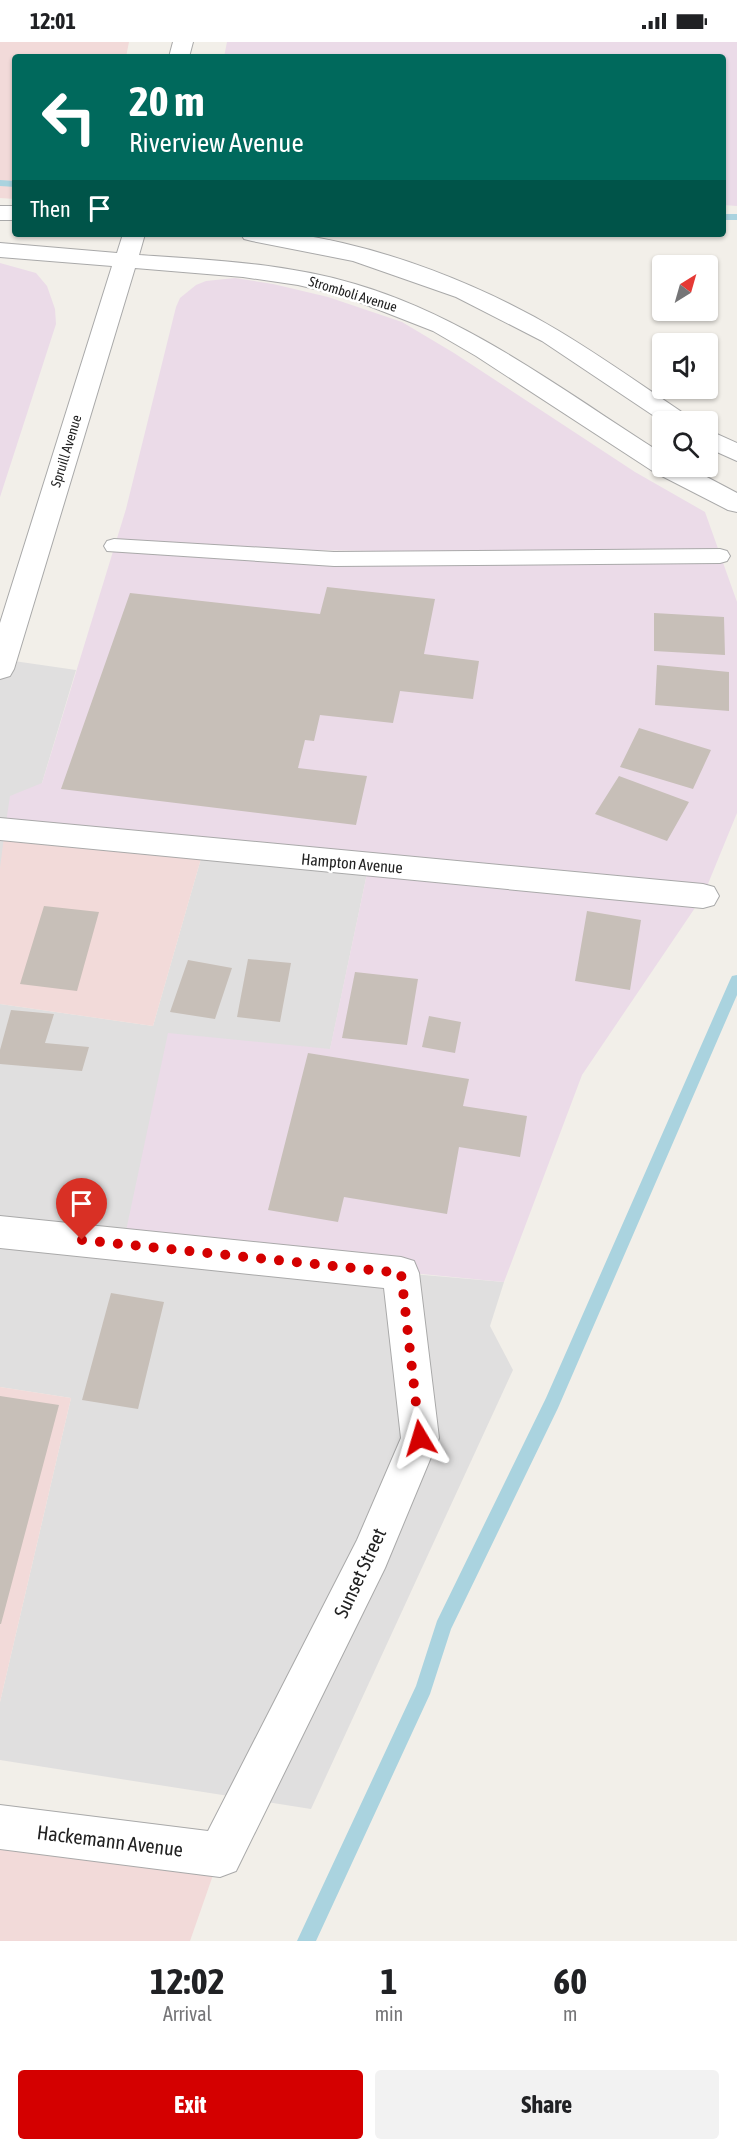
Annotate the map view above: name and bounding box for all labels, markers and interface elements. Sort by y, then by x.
text: 12:01 [30,8,76,34]
text: 20 m [129,77,204,125]
icon: left [30,78,108,156]
text: Riverview Avenue [129,127,304,158]
icon: arrive [83,192,116,225]
text: Then [30,196,71,222]
north arrow [652,255,718,321]
map controls [652,255,718,477]
street label: Stromboli Avenue [307,273,399,315]
button: sound [652,333,718,399]
button: search [652,411,718,477]
street label: Spruill Avenue [47,413,85,489]
street label: Hampton Avenue [300,850,404,877]
pin [56,1178,107,1240]
icon: arrive [65,1187,98,1220]
position arrow [388,1406,452,1470]
street label: Sunset Street [329,1524,390,1621]
street label: Hackemann Avenue [36,1820,184,1861]
text: 12:02 [150,1960,225,2002]
text: 1 [381,1960,397,2002]
text: 60 [553,1960,587,2002]
text: Arrival [163,2002,212,2025]
text: min [375,2002,403,2025]
text: m [563,2002,577,2025]
button: Exit [18,2070,363,2139]
button: Share [375,2070,719,2139]

